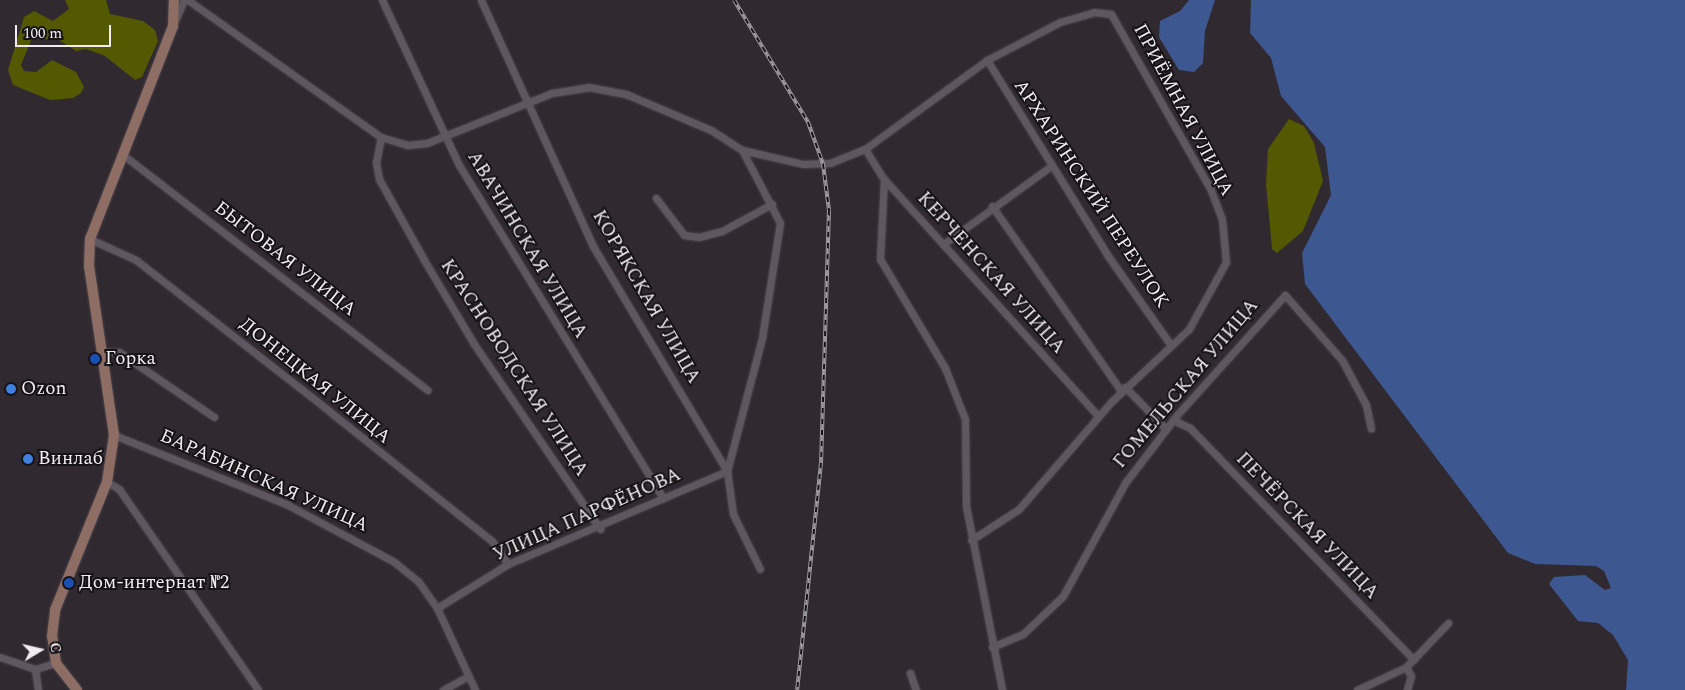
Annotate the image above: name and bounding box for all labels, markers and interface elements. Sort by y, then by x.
scale bar [18,15,114,47]
street label: ПРИЁМНАЯ УЛИЦА [1128,20,1238,200]
text: 100 m [23,22,62,45]
street label: АРХАРИНСКИЙ ПЕРЕУЛОК [1009,76,1173,312]
street label: АВАЧИНСКАЯ УЛИЦА [462,147,592,343]
street label: КЕРЧЕНСКАЯ УЛИЦА [912,187,1070,359]
street label: БЫТОВАЯ УЛИЦА [209,196,361,322]
street label: КОРЯКСКАЯ УЛИЦА [587,206,705,388]
street label: КРАСНОВОДСКАЯ УЛИЦА [435,255,593,481]
street label: ГОМЕЛЬСКАЯ УЛИЦА [1109,295,1263,473]
street label: ДОНЕЦКАЯ УЛИЦА [235,313,395,449]
place label: Горка [105,348,156,370]
marker: Горка [89,353,101,365]
place label: Ozon [21,378,67,400]
marker: Ozon [5,383,17,395]
street label: БАРАБИНСКАЯ УЛИЦА [156,425,372,537]
place label: Винлаб [38,448,103,470]
street label: ПЕЧЁРСКАЯ УЛИЦА [1231,448,1383,604]
marker: Винлаб [22,453,34,465]
street label: УЛИЦА ПАРФЁНОВА [490,463,684,567]
place label: Дом-интернат №2 [79,572,229,594]
marker: Дом-интернат №2 [63,577,75,589]
north arrow [15,625,65,675]
text: С [44,641,66,654]

